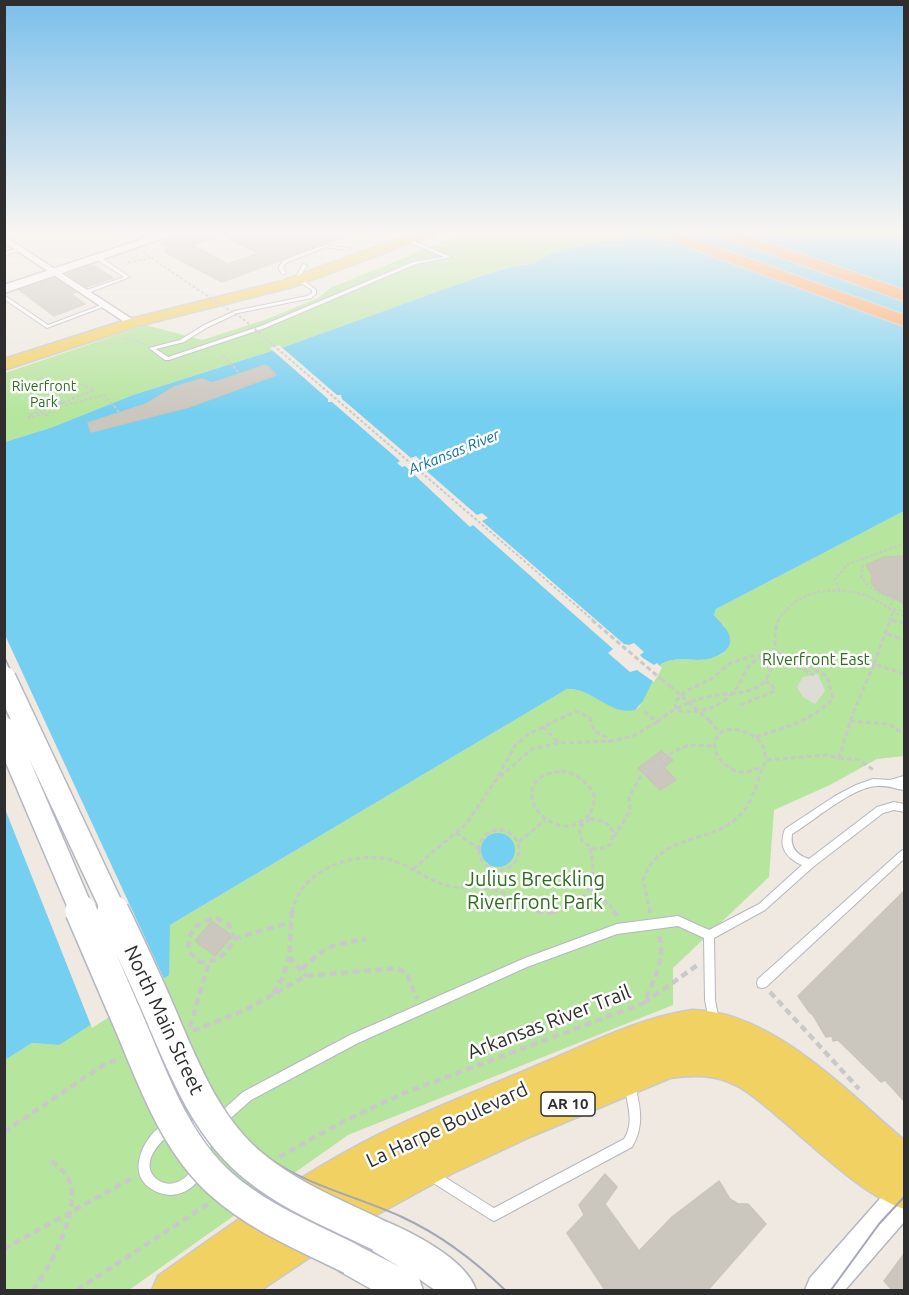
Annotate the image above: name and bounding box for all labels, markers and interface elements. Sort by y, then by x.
park label: Riverfront Park [12,378,76,410]
water label: Arkansas River [406,426,502,478]
park label: RIverfront East [762,650,870,670]
park label: Julius Breckling Riverfront Park [465,867,605,914]
street label: North Main Street [119,942,209,1098]
street label: Arkansas River Trail [464,980,634,1064]
street label: La Harpe Boulevard [362,1077,532,1173]
road number: AR 10 [541,1092,595,1116]

